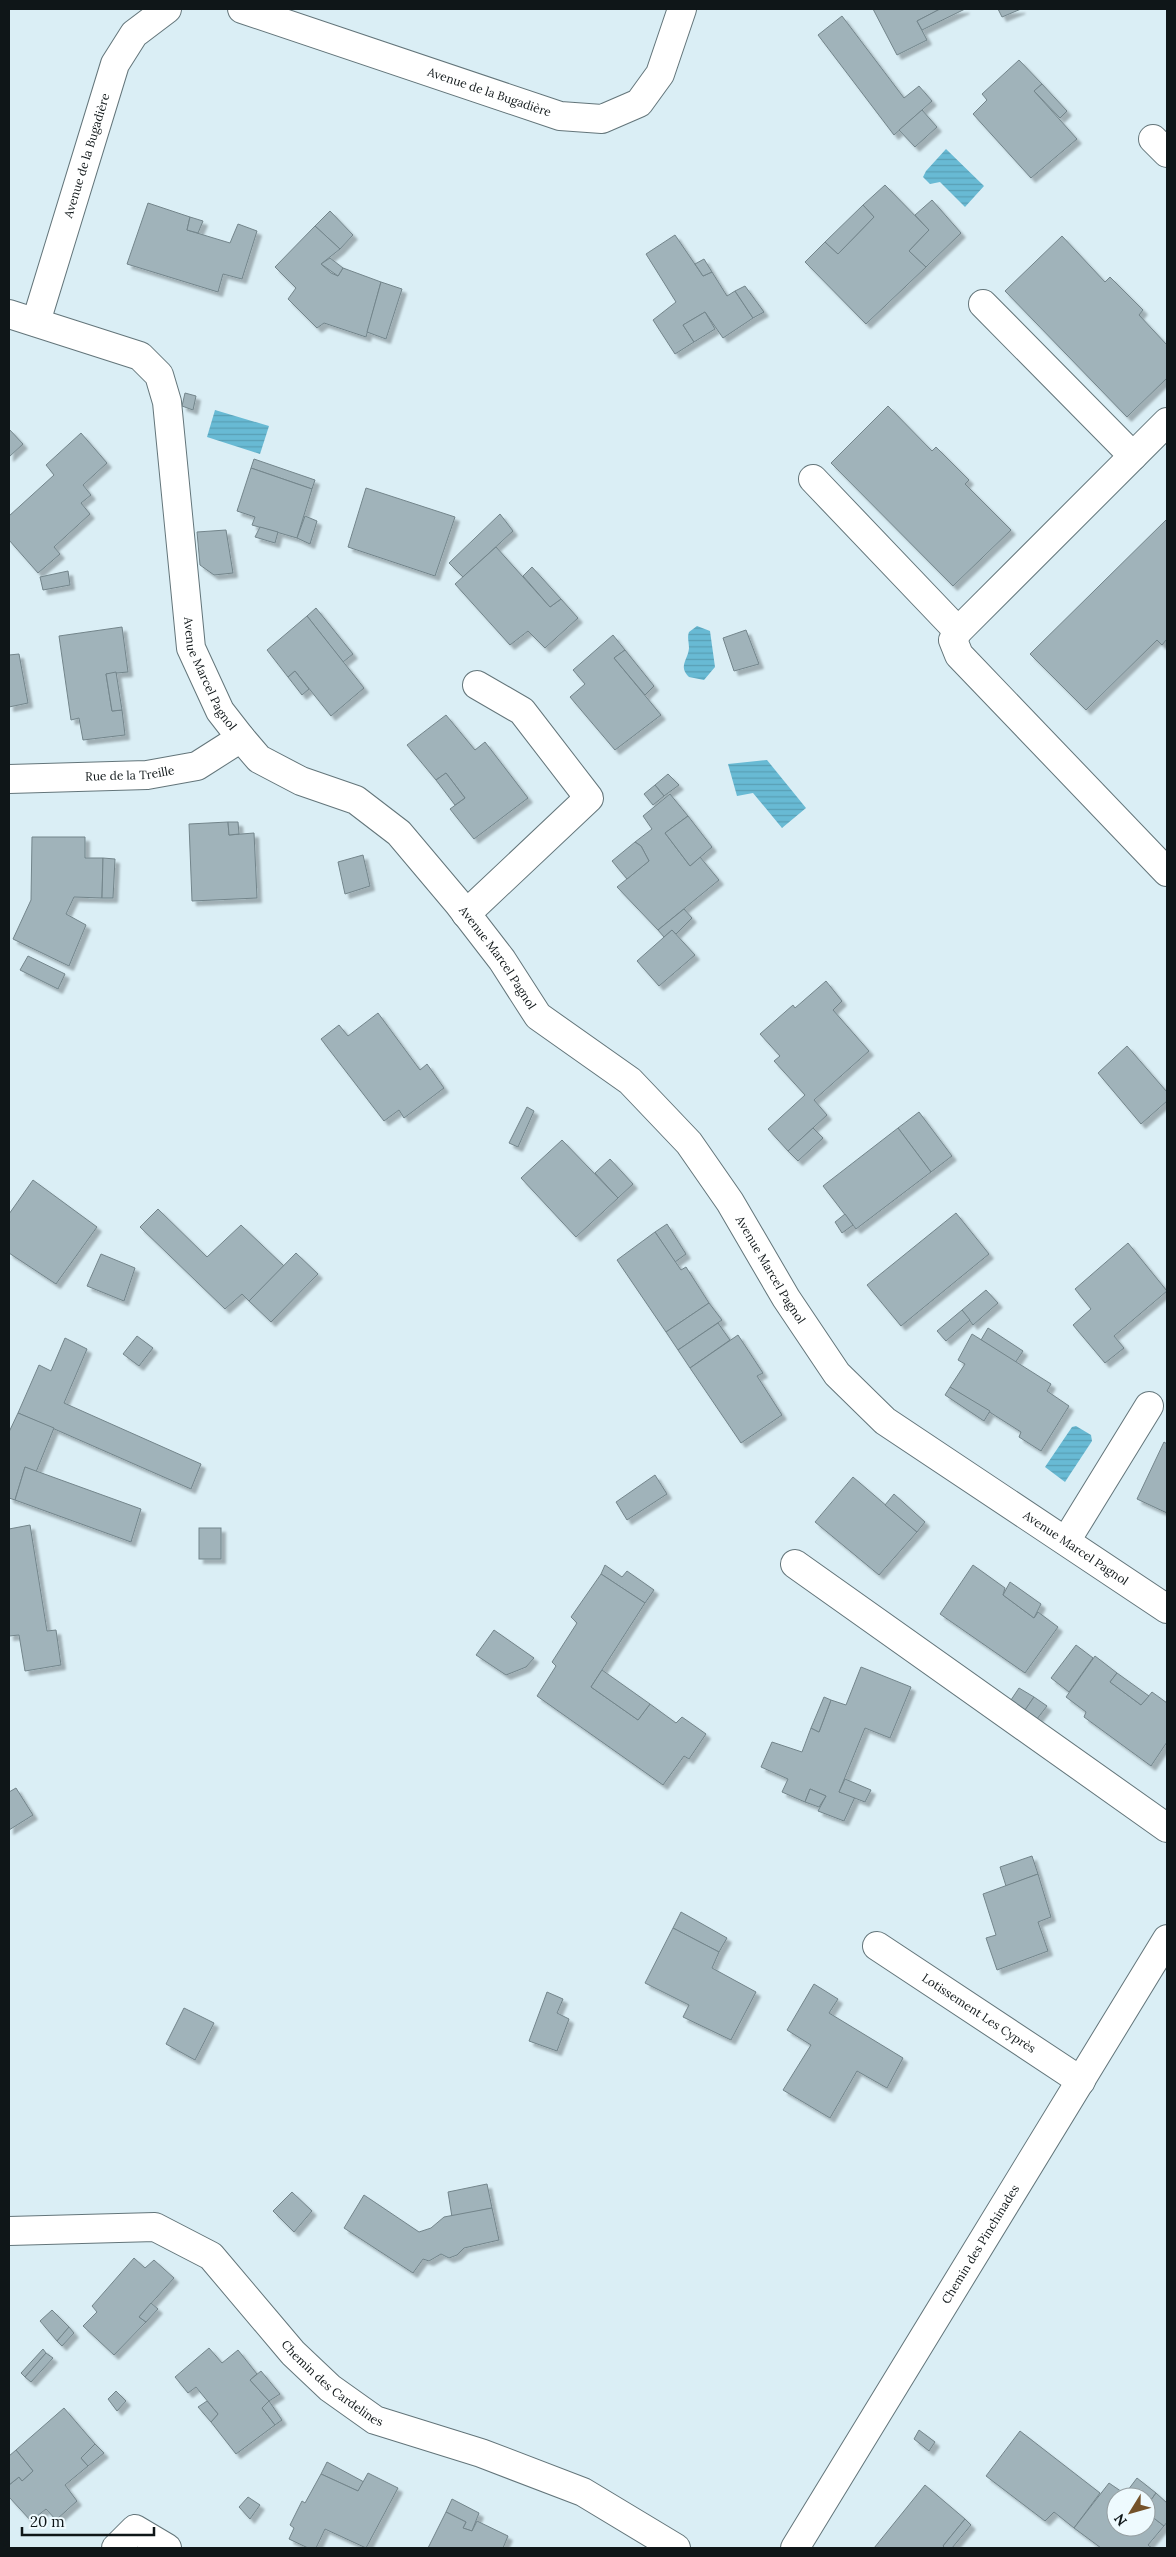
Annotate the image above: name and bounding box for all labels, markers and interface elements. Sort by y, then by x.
street label: Avenue de la Bugadière [425,64,554,120]
street label: Avenue de la Bugadière [60,91,113,221]
street label: Avenue Marcel Pagnol [181,615,240,733]
street label: Rue de la Treille [85,762,176,784]
street label: Avenue Marcel Pagnol [456,902,540,1012]
street label: Avenue Marcel Pagnol [732,1212,809,1326]
street label: Avenue Marcel Pagnol [1020,1507,1131,1588]
street label: Lotissement Les Cyprès [919,1970,1039,2056]
street label: Chemin des Pinchinades [938,2181,1022,2306]
street label: Chemin des Cardelines [278,2337,385,2429]
north arrow [1106,2487,1156,2537]
scale bar [22,2504,155,2536]
text: N [1110,2510,1131,2530]
text: 20 m [30,2512,65,2531]

